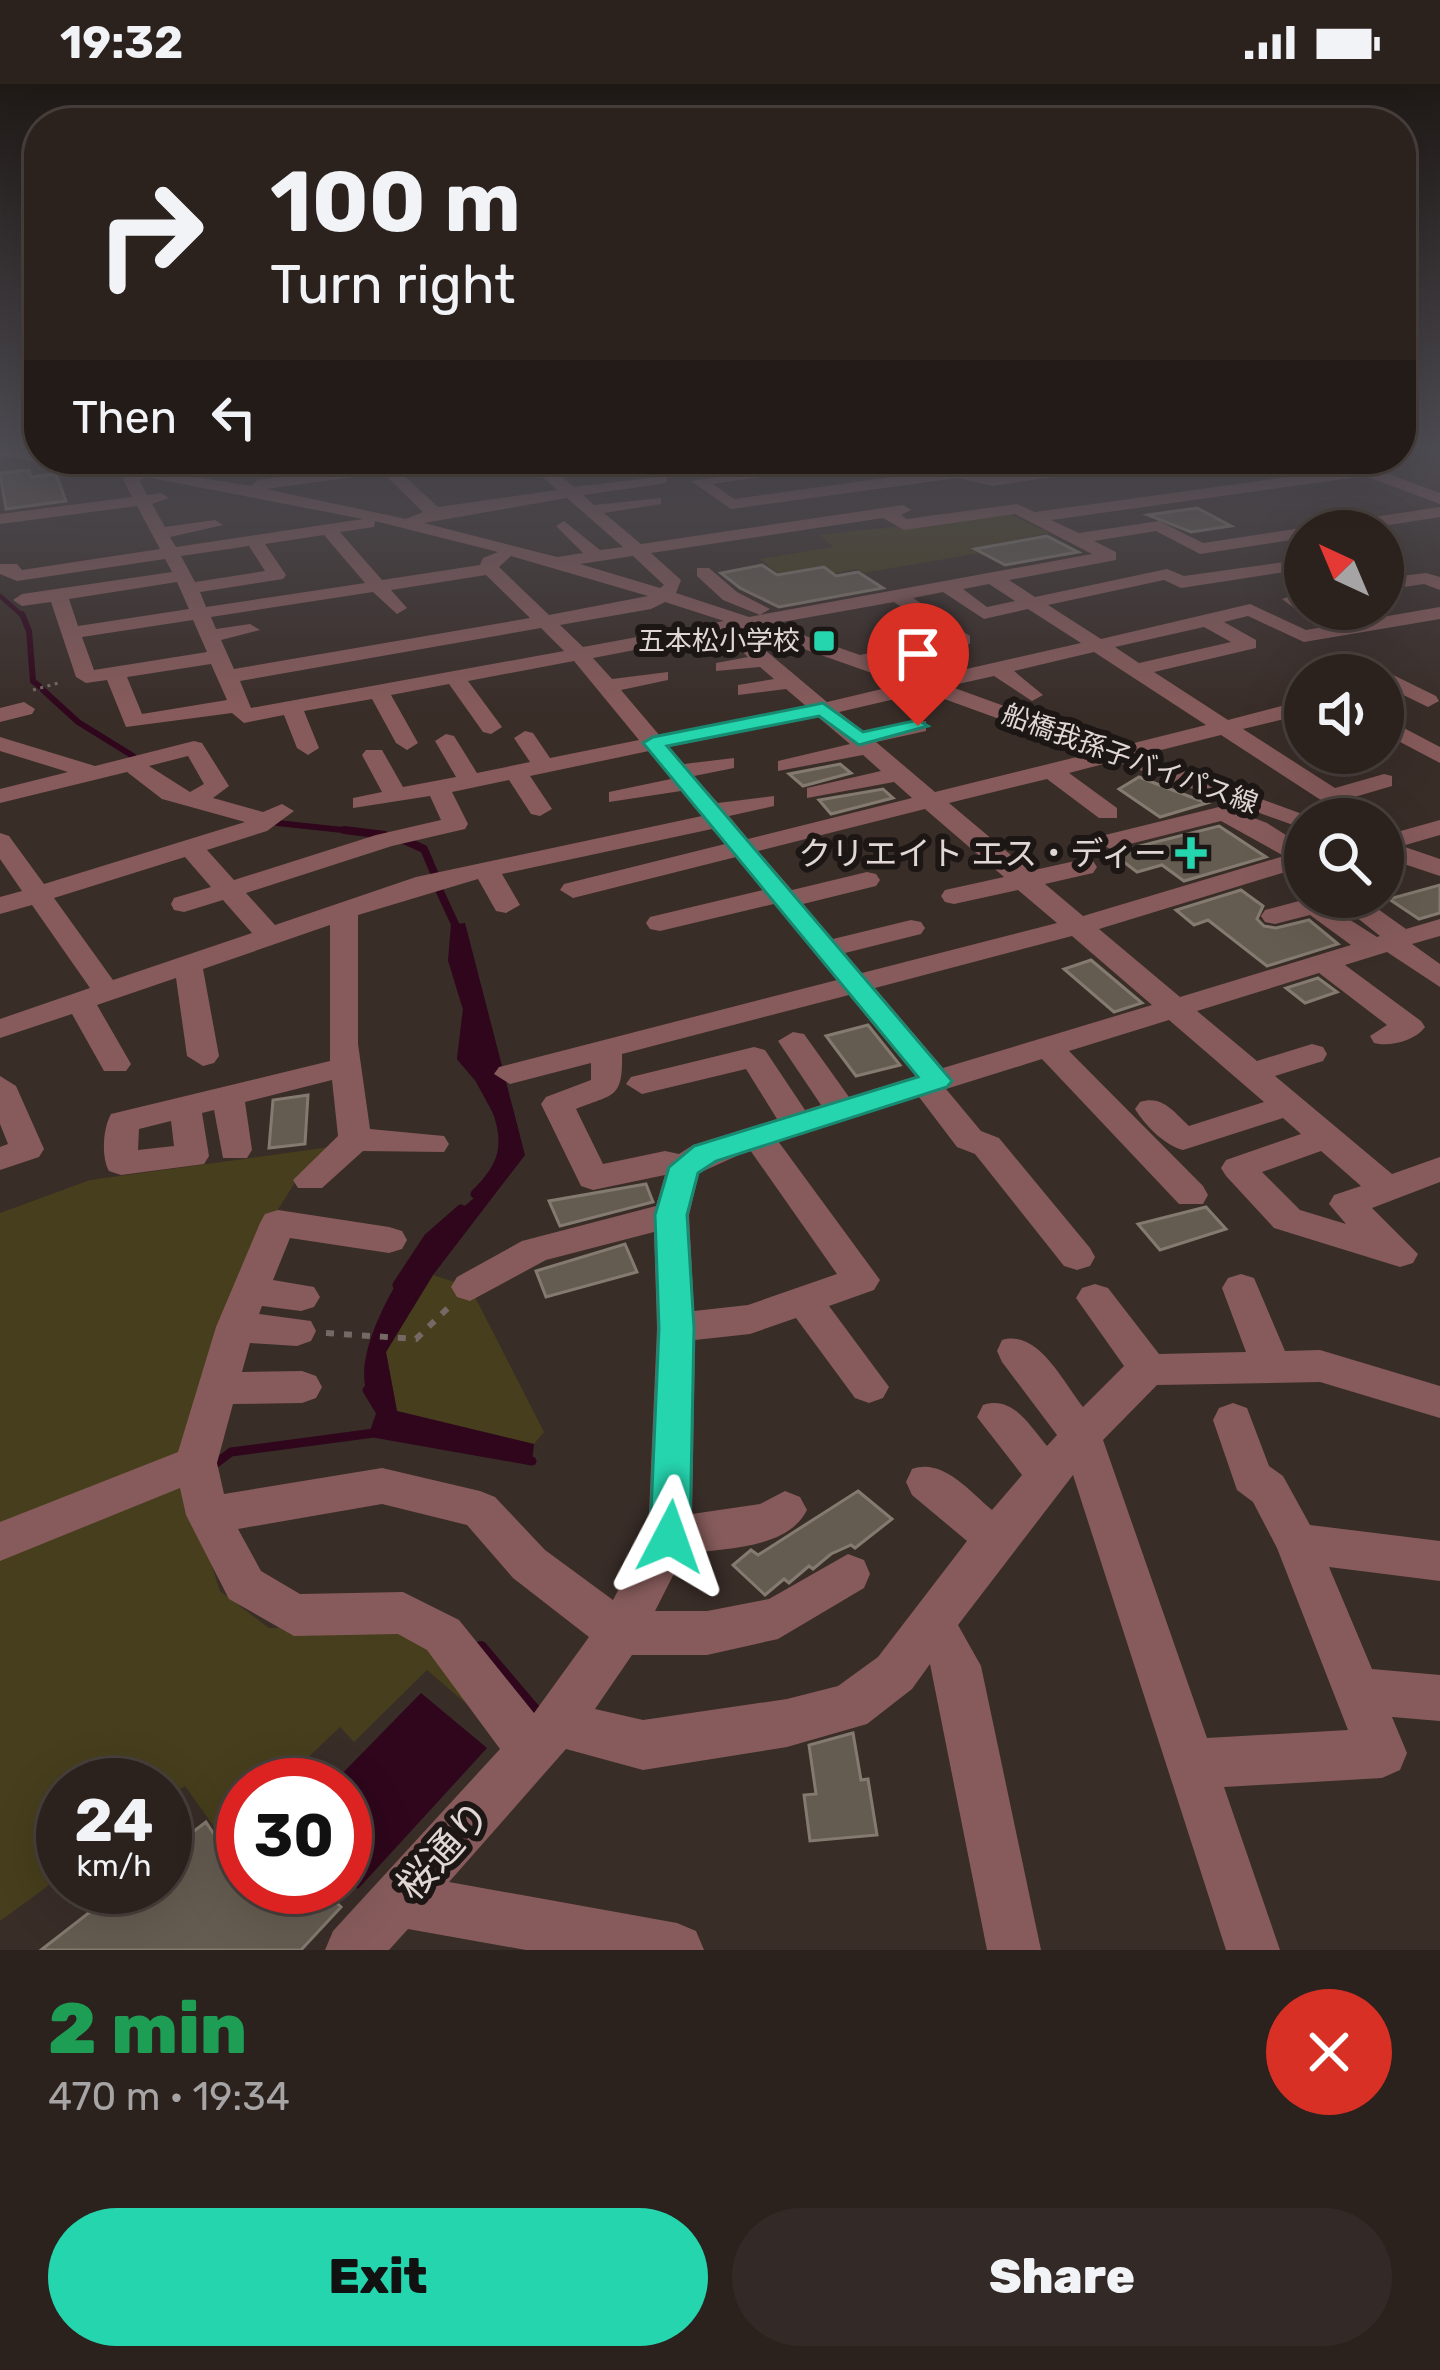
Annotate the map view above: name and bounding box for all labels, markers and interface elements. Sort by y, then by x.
text: 19:32 [60,16,183,69]
text: 100 m [270,152,521,252]
icon: right [72,156,228,312]
text: Turn right [270,253,515,317]
icon: left [201,384,267,450]
text: Then [72,391,177,444]
north arrow [1284,510,1404,630]
map controls [1284,510,1404,918]
pin [867,603,969,726]
icon: arrive [885,621,951,687]
place label: 五本松小学校 [638,625,800,657]
marker: 五本松小学校 [811,628,837,654]
button: sound [1284,654,1404,774]
street label: 船橋我孫子バイパス線 [998,698,1262,820]
button: search [1284,798,1404,918]
place label: クリエイト エス・ディー [798,834,1167,873]
marker: クリエイト エス・ディー [1178,840,1204,866]
position arrow [607,1474,733,1600]
speed limit sign: 30 [216,1758,372,1914]
text: 24 [74,1785,154,1856]
street label: 桜通り [388,1792,500,1910]
text: km/h [77,1848,151,1884]
text: 2 min [48,1986,247,2071]
button: close [1266,1989,1392,2115]
text: 470 m · 19:34 [48,2074,290,2120]
button: Exit [48,2208,708,2346]
button: Share [732,2208,1392,2346]

